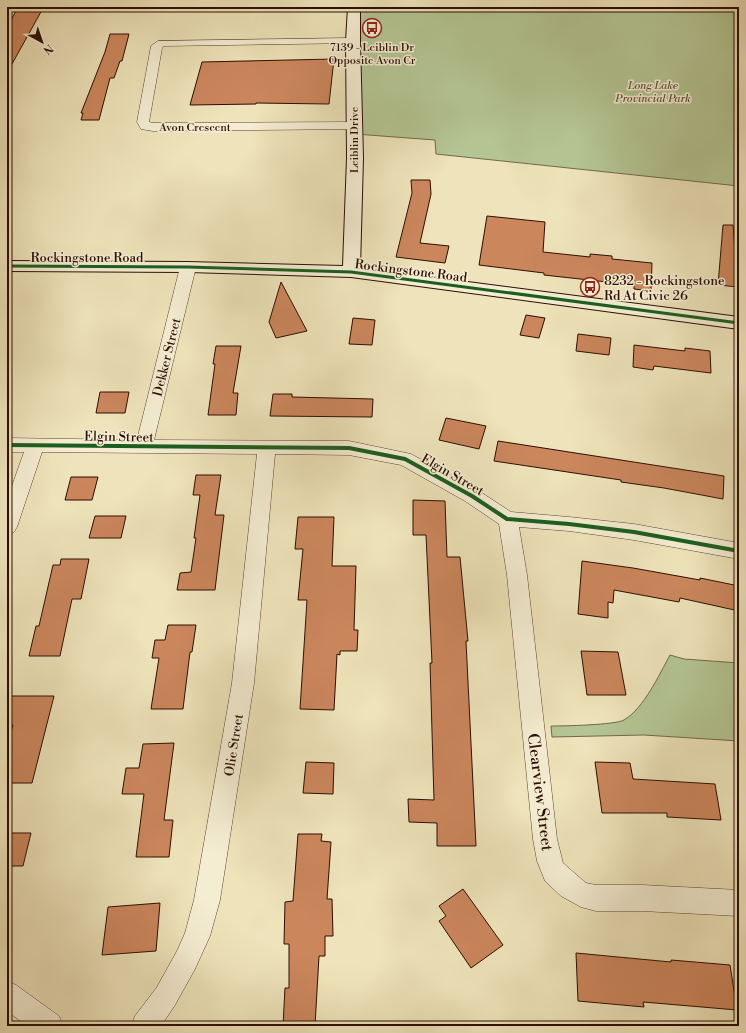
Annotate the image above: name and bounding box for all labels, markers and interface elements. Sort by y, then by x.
bus stop icon: 7139 - Leiblin Dr Opposite Avon Cr [361,17,383,39]
north arrow [22,22,62,62]
text: N [40,41,56,57]
place label: 7139 - Leiblin Dr Opposite Avon Cr [329,41,416,68]
park label: Long Lake Provincial Park [614,79,691,106]
street label: Leiblin Drive [348,106,362,173]
street label: Avon Crescent [158,121,231,135]
street label: Rockingstone Road [31,250,144,266]
street label: Rockingstone Road [354,256,469,286]
place label: 8232 - Rockingstone Rd At Civic 26 [604,273,725,304]
bus stop icon: 8232 - Rockingstone Rd At Civic 26 [579,276,601,298]
street label: Dekker Street [149,316,185,398]
street label: Elgin Street [84,428,154,446]
street label: Elgin Street [418,451,487,499]
street label: Olie Street [221,712,247,777]
street label: Clearview Street [523,732,557,852]

